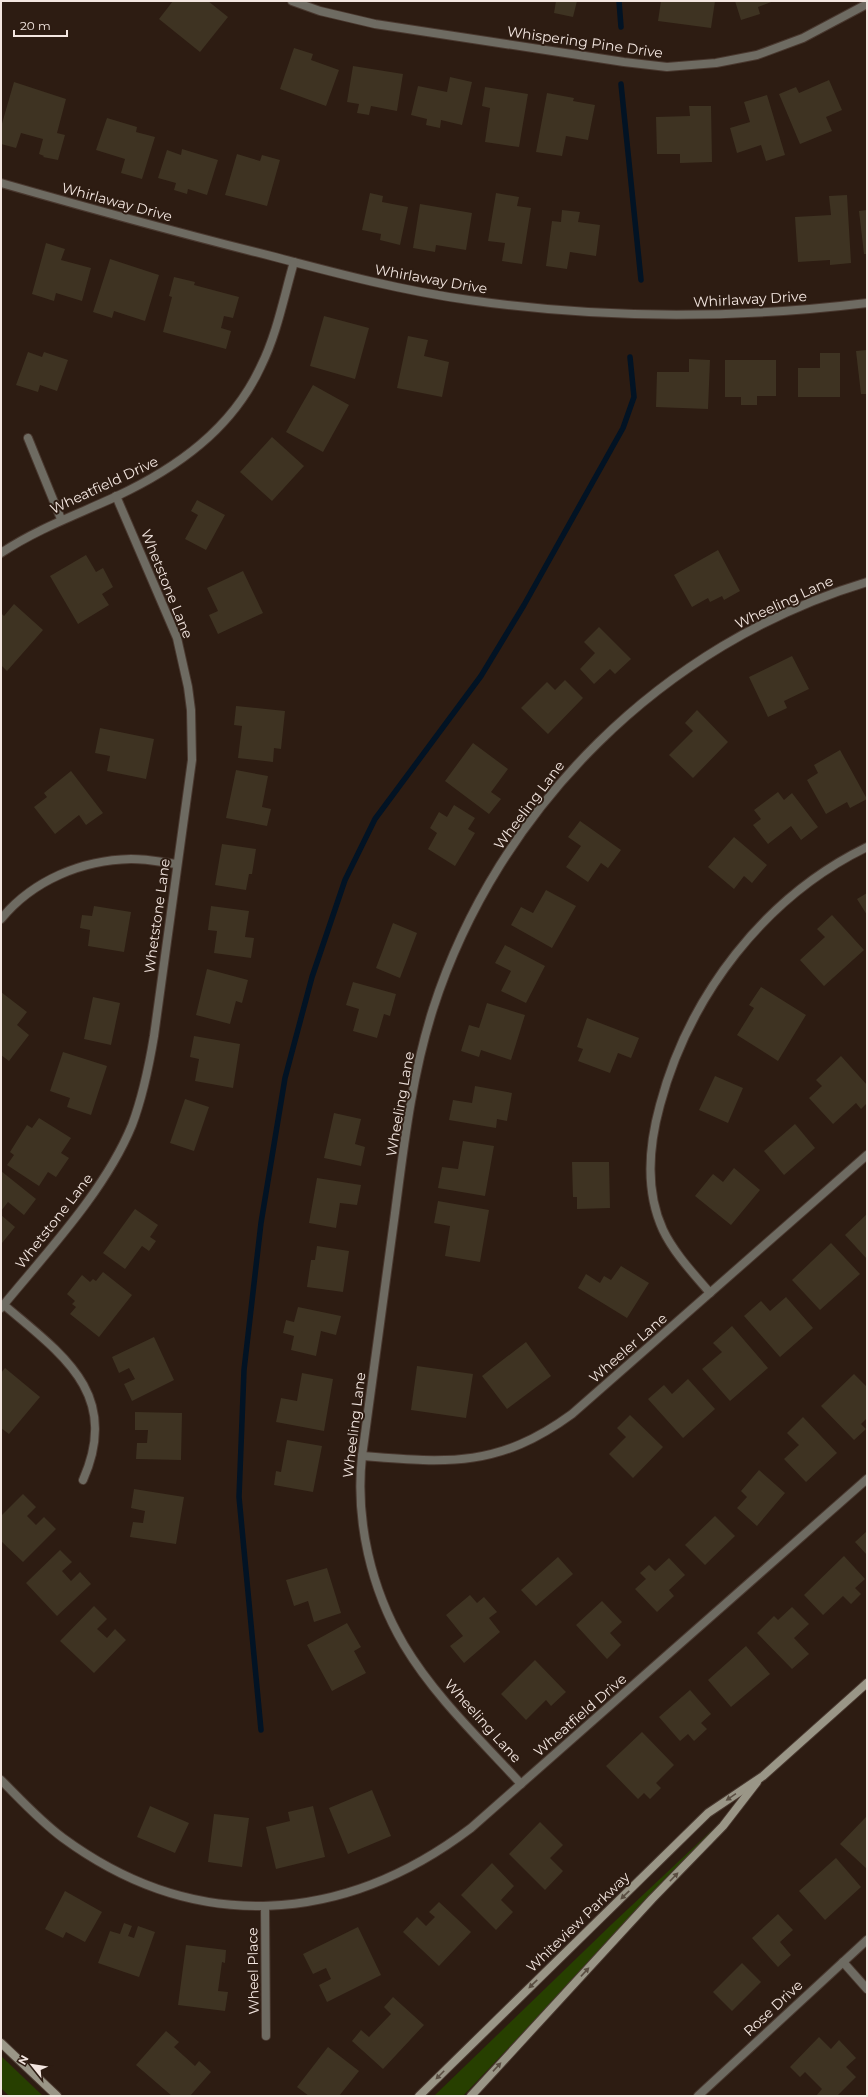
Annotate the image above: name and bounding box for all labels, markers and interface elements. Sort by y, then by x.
scale bar [14,12,67,38]
text: 20 m [20,18,51,33]
street label: Whispering Pine Drive [506,22,664,62]
street label: Whirlaway Drive [60,179,174,225]
street label: Whirlaway Drive [373,260,489,298]
street label: Whirlaway Drive [693,287,807,311]
street label: Wheatfield Drive [47,452,161,518]
street label: Whetstone Lane [137,527,197,641]
street label: Wheeling Lane [732,571,836,633]
street label: Wheeling Lane [490,757,568,853]
street label: Whetstone Lane [140,857,174,975]
street label: Wheeling Lane [382,1050,418,1158]
street label: Whetstone Lane [11,1170,97,1272]
street label: Wheeler Lane [585,1309,671,1387]
street label: Wheeling Lane [339,1371,369,1479]
street label: Wheatfield Drive [530,1670,630,1760]
street label: Wheeling Lane [441,1675,525,1767]
one-way arrow [725,1794,736,1801]
street label: Whiteview Parkway [522,1868,634,1976]
one-way arrow [669,1872,679,1882]
one-way arrow [620,1890,630,1899]
street label: Wheel Place [243,1927,263,2015]
one-way arrow [581,1966,590,1977]
street label: Rose Drive [740,1976,806,2040]
one-way arrow [528,1979,538,1988]
north arrow [12,2045,52,2085]
text: N [15,2053,32,2067]
one-way arrow [493,2062,502,2072]
one-way arrow [435,2070,445,2080]

